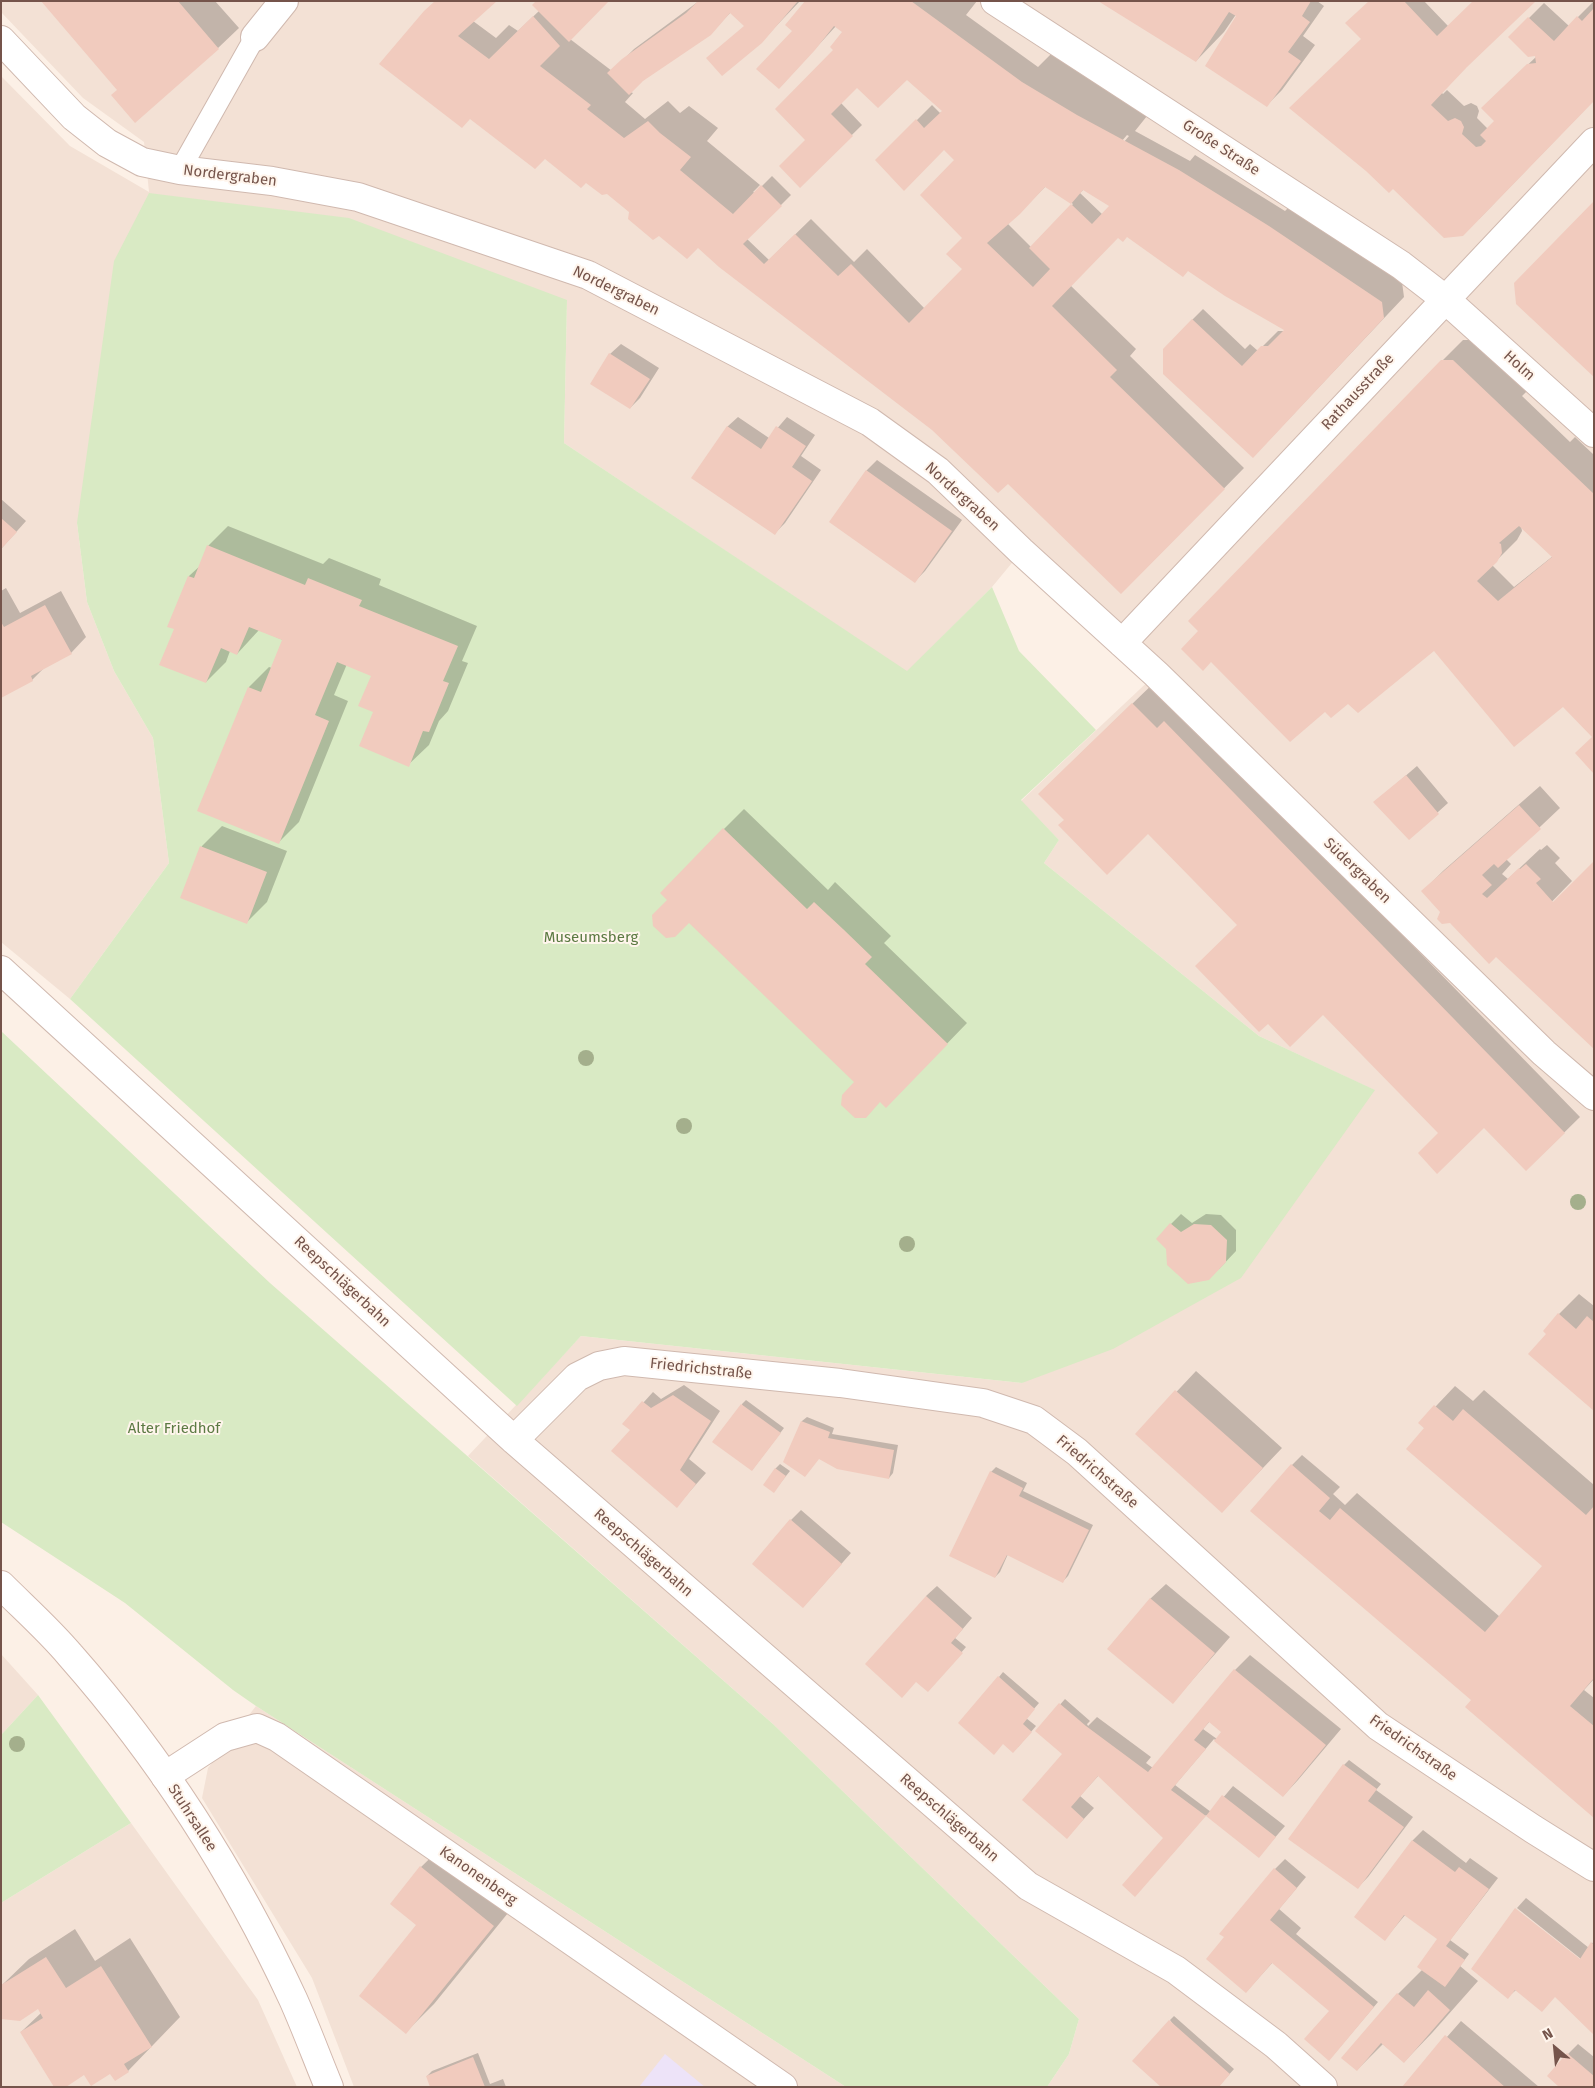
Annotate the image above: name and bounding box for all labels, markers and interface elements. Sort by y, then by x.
street label: Große Straße [1179,116,1263,180]
street label: Nordergraben [182,161,278,191]
street label: Nordergraben [570,262,662,320]
street label: Holm [1500,347,1538,385]
street label: Rathausstraße [1318,350,1398,434]
street label: Nordergraben [921,459,1003,535]
street label: Südergraben [1320,834,1394,908]
park label: Museumsberg [544,929,638,947]
street label: Reepschlägerbahn [290,1233,394,1331]
street label: Friedrichstraße [649,1355,753,1383]
park label: Alter Friedhof [128,1420,220,1438]
street label: Friedrichstraße [1052,1431,1142,1513]
street label: Reepschlägerbahn [590,1505,696,1601]
street label: Friedrichstraße [1366,1711,1460,1785]
street label: Reepschlägerbahn [896,1770,1002,1866]
street label: Stuhrsallee [164,1781,220,1855]
street label: Kanonenberg [436,1843,520,1909]
north arrow [1530,2023,1580,2073]
text: N [1540,2025,1556,2044]

